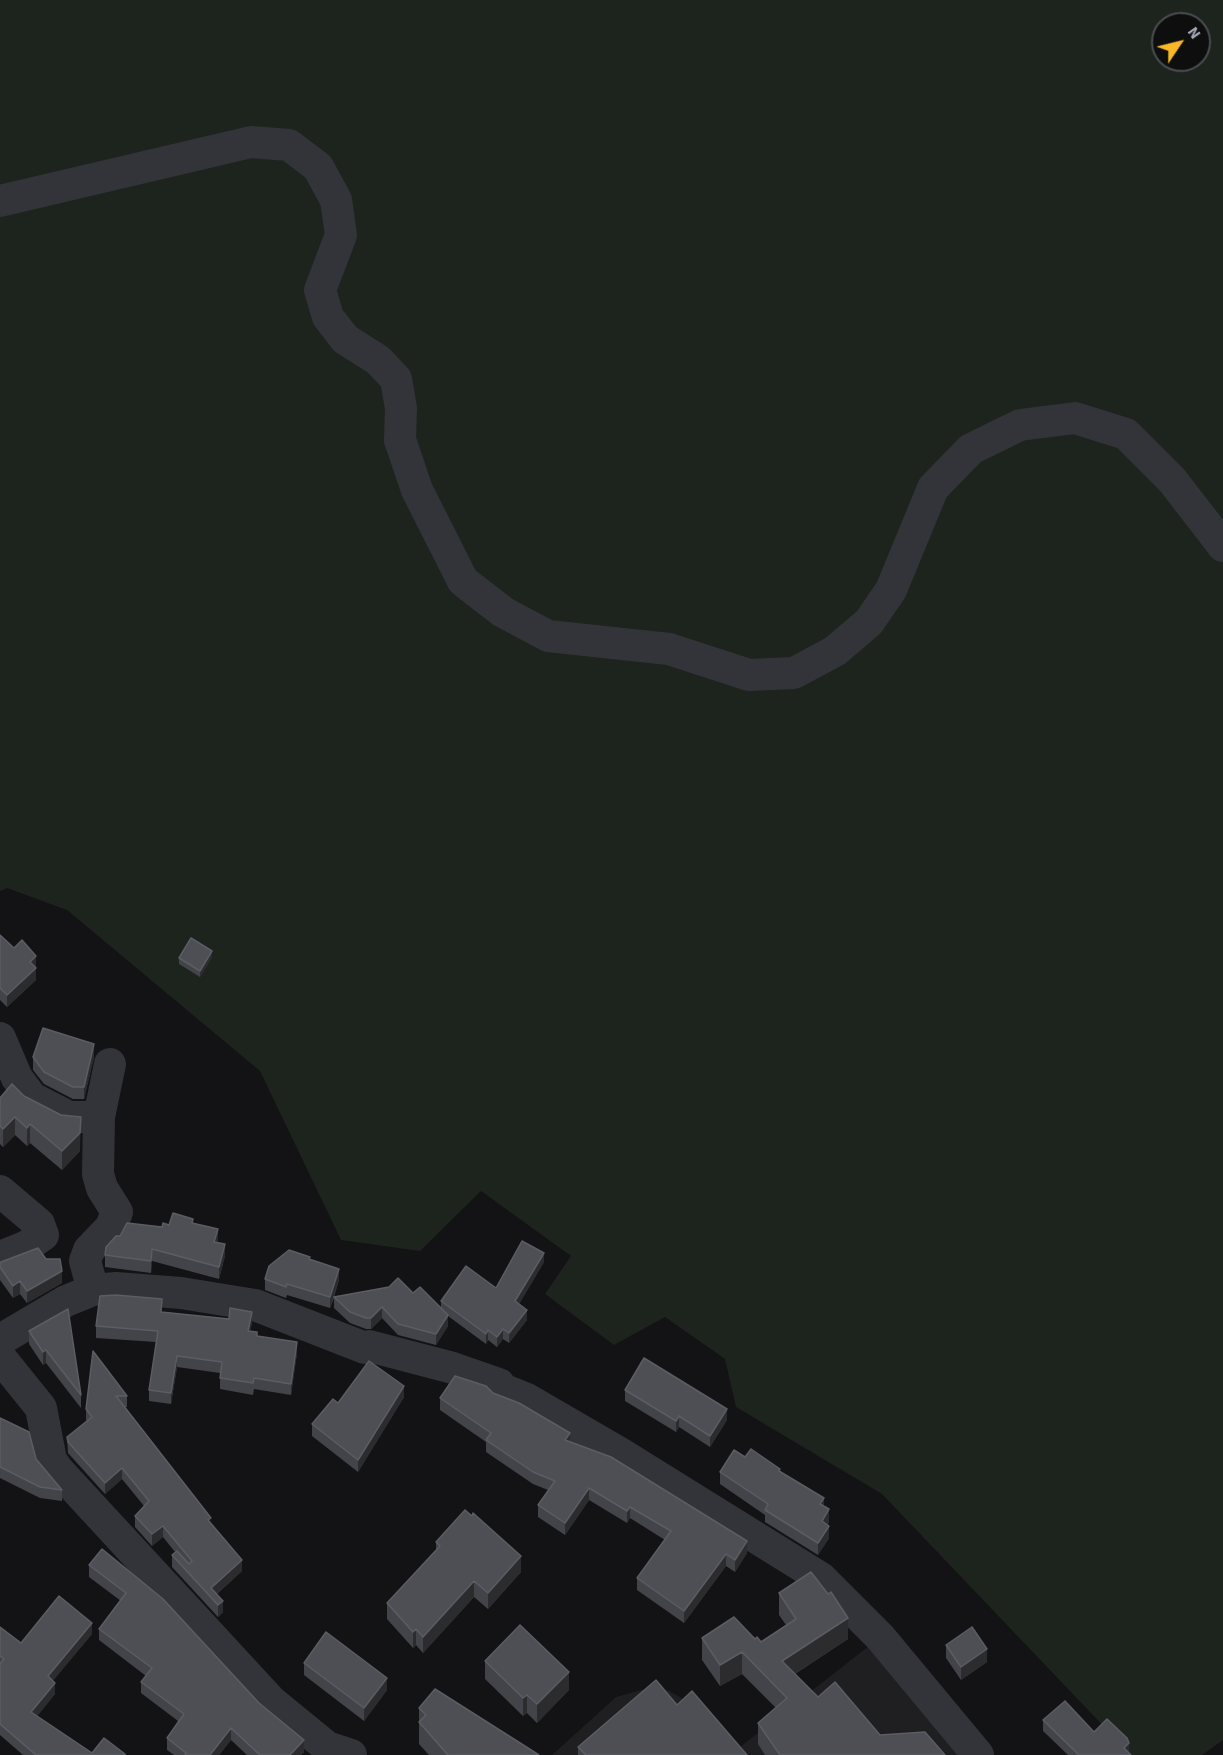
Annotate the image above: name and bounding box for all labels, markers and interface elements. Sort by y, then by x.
north arrow [1151,12,1211,72]
text: N [1182,22,1206,43]

